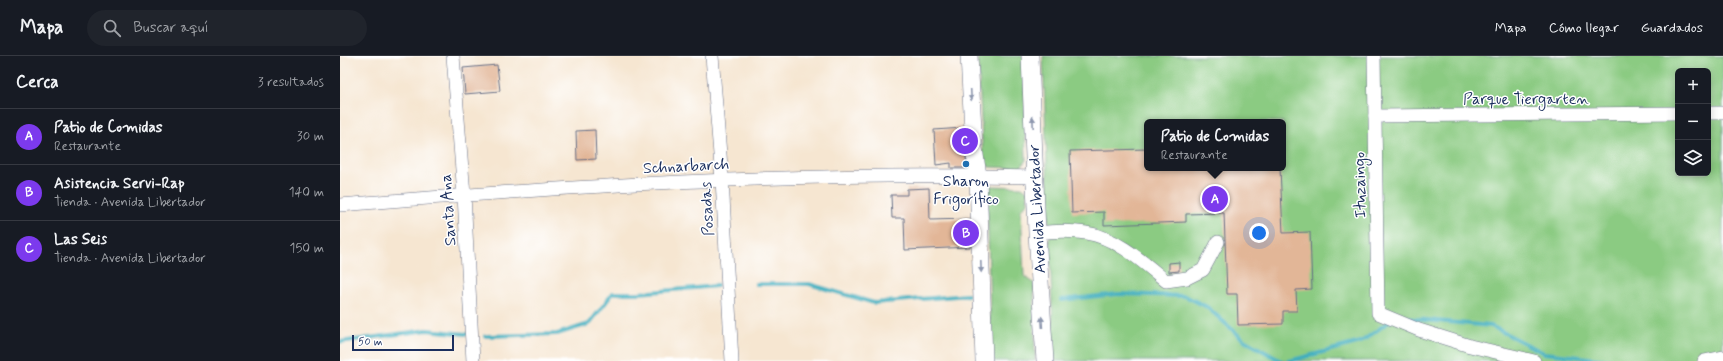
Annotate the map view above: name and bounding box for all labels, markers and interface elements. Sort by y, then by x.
search box [87,10,367,46]
text: Mapa [20,15,63,40]
icon: search [101,17,123,39]
text: Buscar aquí [133,18,209,38]
text: Mapa [1495,19,1527,37]
text: Cómo llegar [1549,19,1619,37]
text: Guardados [1641,19,1703,37]
map controls [1675,68,1711,176]
button: + [1675,68,1711,104]
text: Cerca [16,71,59,93]
text: 3 resultados [258,74,324,91]
one-way arrow [968,89,975,101]
street label: Parque Tiergarten [1463,89,1589,111]
button: − [1675,104,1711,140]
one-way arrow [1030,115,1036,128]
text: Patio de Comidas [54,118,163,138]
popup [1144,119,1286,171]
pin: C [952,126,978,156]
text: Patio de Comidas [1161,127,1269,147]
text: A [25,128,33,145]
text: 30 m [297,128,324,145]
text: Restaurante [54,138,121,155]
button: layers [1675,140,1711,176]
street label: Avenida Libertador [1024,144,1051,274]
text: Restaurante [1161,147,1228,164]
street label: Ituzaingo [1349,152,1373,218]
street label: Schnarbarch [642,154,730,179]
marker: Sharon Frigorífico [961,159,971,169]
place label: Sharon Frigorífico [933,171,999,211]
street label: Santa Ana [436,173,461,247]
text: Asistencia Servi-Rap [54,174,185,194]
street label: Posadas [696,181,719,237]
text: B [25,184,33,201]
text: 140 m [289,184,324,201]
pin: A [1202,184,1228,214]
text: Tienda · Avenida Libertador [54,194,206,211]
pin: B [953,218,979,248]
your location [1249,223,1269,243]
text: Las Seis [54,230,107,250]
text: C [24,240,34,257]
text: 150 m [290,240,324,257]
text: Tienda · Avenida Libertador [54,250,206,267]
one-way arrow [978,261,984,274]
one-way arrow [1039,316,1046,328]
scale bar [352,333,454,352]
text: 50 m [358,335,383,349]

